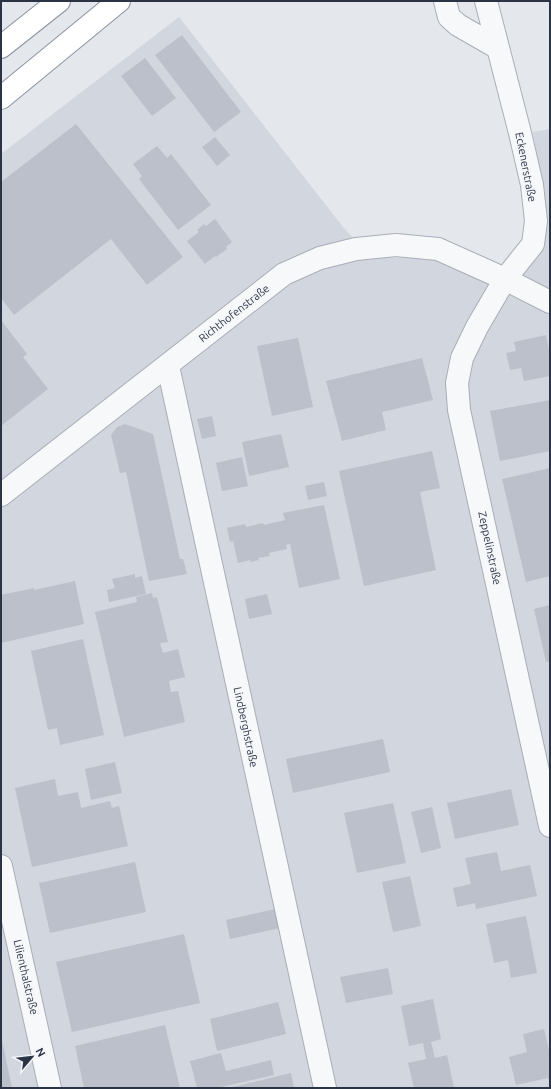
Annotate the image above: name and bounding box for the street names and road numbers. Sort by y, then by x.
street label: Eckenerstraße [513,131,539,203]
street label: Richthofenstraße [196,282,272,344]
street label: Zeppelinstraße [476,510,504,586]
street label: Lindberghstraße [232,686,260,768]
street label: Lilienthalstraße [12,938,40,1016]

